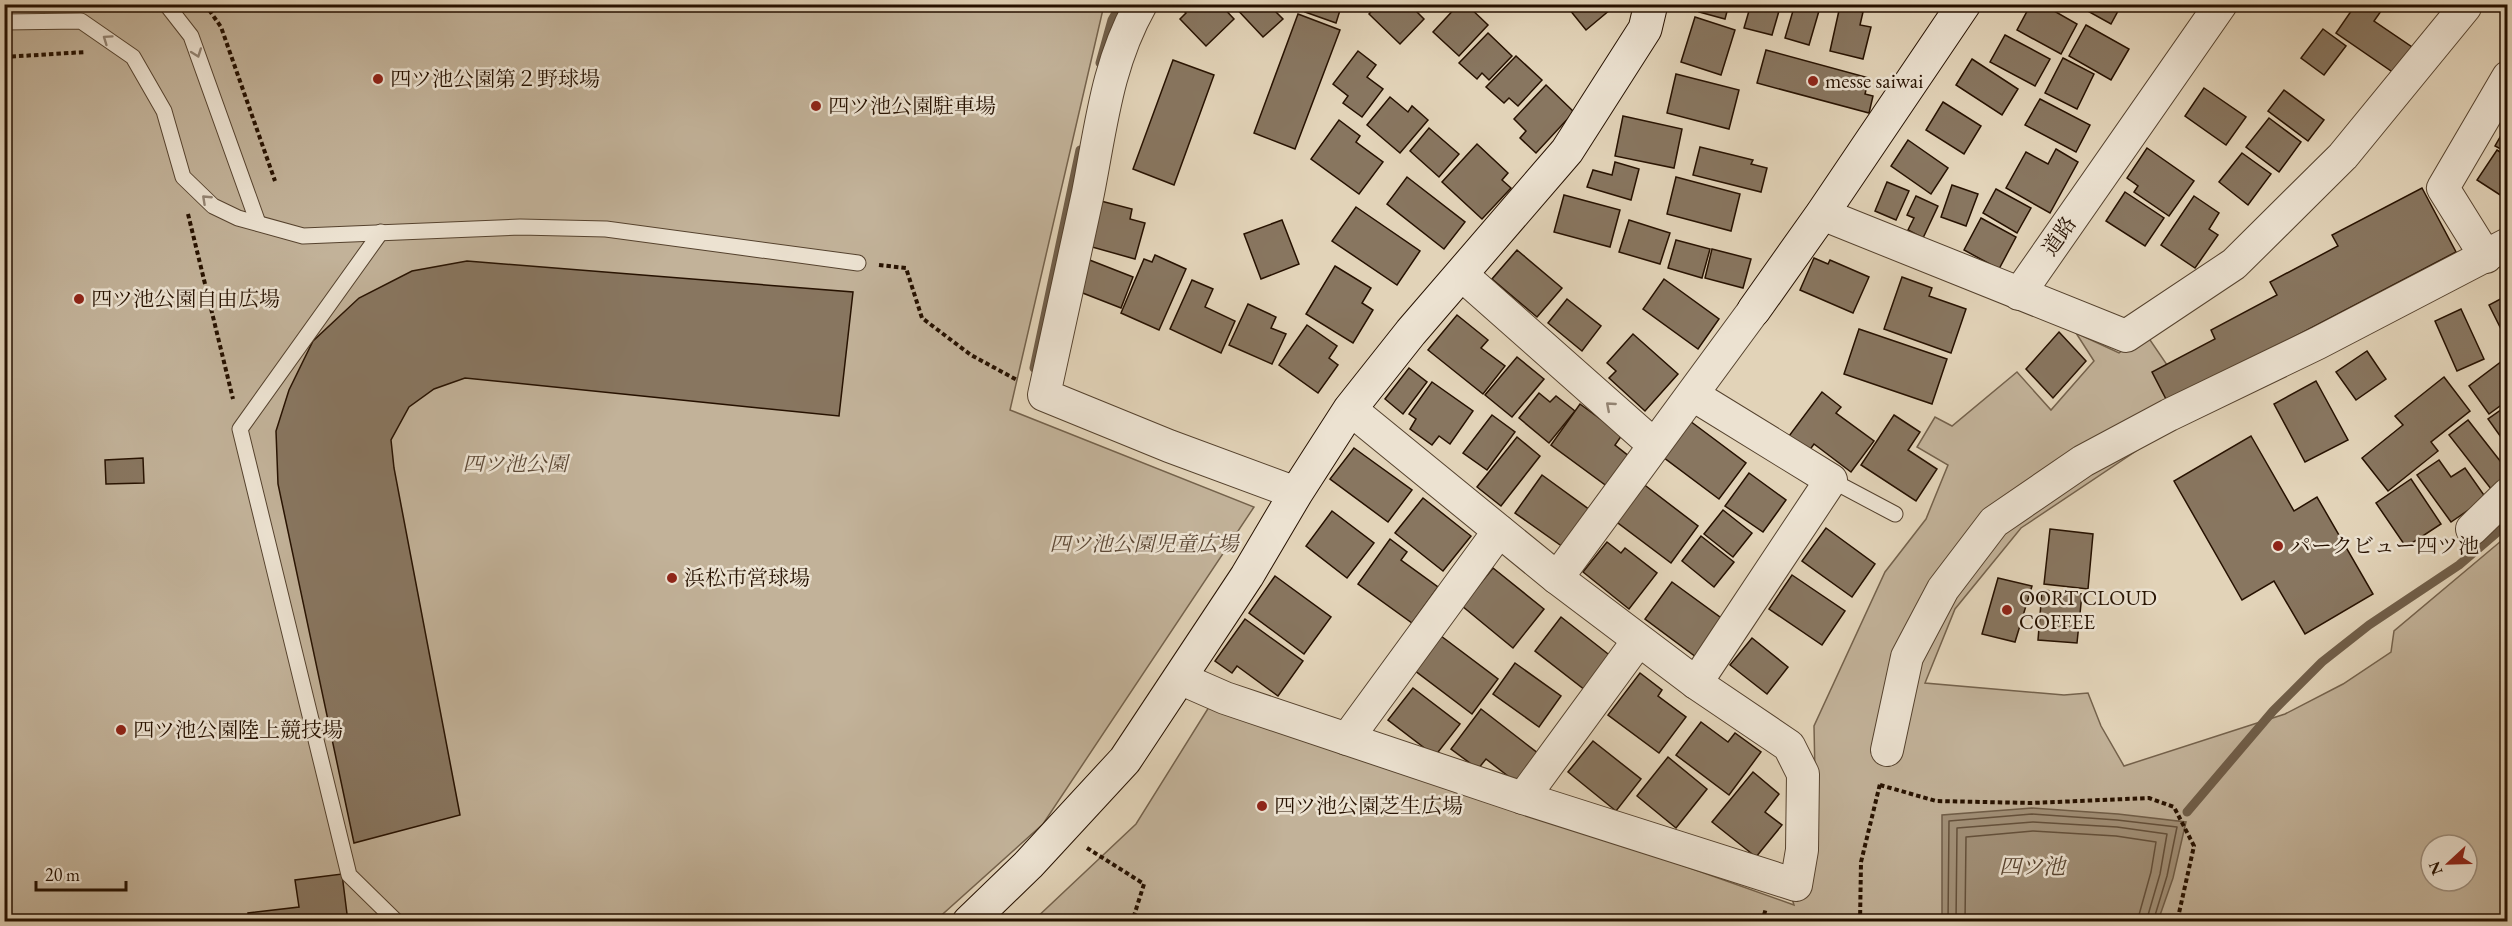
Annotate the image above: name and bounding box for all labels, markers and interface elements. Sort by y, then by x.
one-way arrow [102,35,113,46]
one-way arrow [190,47,203,58]
place label: 四ツ池公園第２野球場 [390,65,600,92]
place label: messe saiwai [1825,67,1923,94]
marker: 四ツ池公園第２野球場 [371,72,385,86]
marker: messe saiwai [1806,74,1820,88]
place label: 四ツ池公園駐車場 [828,92,996,119]
marker: 四ツ池公園駐車場 [809,99,823,113]
one-way arrow [202,195,212,206]
street label: 道路 [2035,211,2082,261]
place label: 四ツ池公園自由広場 [91,285,280,312]
marker: 四ツ池公園自由広場 [72,292,86,306]
one-way arrow [1606,402,1617,413]
park label: 四ツ池公園 [463,450,570,477]
park label: 四ツ池公園児童広場 [1050,530,1240,557]
place label: パークビュー四ツ池 [2290,532,2479,559]
marker: パークビュー四ツ池 [2271,539,2285,553]
place label: 浜松市営球場 [684,564,810,591]
marker: 浜松市営球場 [665,571,679,585]
place label: OORT CLOUD COFFEE [2019,584,2157,635]
marker: OORT CLOUD COFFEE [2000,603,2014,617]
place label: 四ツ池公園陸上競技場 [133,716,343,743]
marker: 四ツ池公園陸上競技場 [114,723,128,737]
place label: 四ツ池公園芝生広場 [1274,792,1463,819]
marker: 四ツ池公園芝生広場 [1255,799,1269,813]
north arrow [2419,833,2479,893]
water label: 四ツ池 [1999,852,2068,881]
scale bar [36,854,126,892]
text: N [2423,858,2448,878]
text: 20 m [45,863,80,886]

